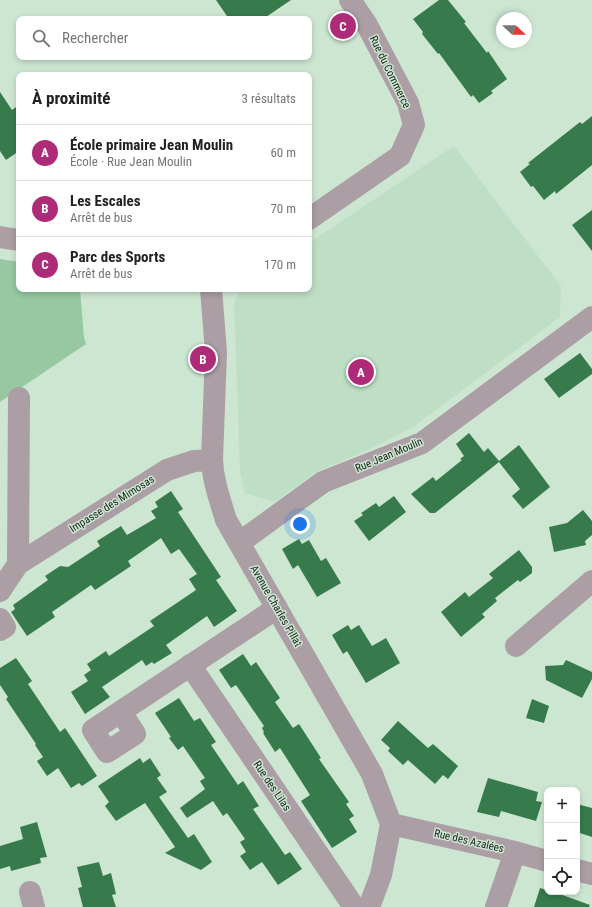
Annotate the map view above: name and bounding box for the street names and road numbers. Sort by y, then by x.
street label: Rue du Commerce [367,34,413,110]
street label: Rue Jean Moulin [353,435,425,475]
street label: Impasse des Mimosas [67,473,157,535]
street label: Avenue Charles Pillat [247,563,305,649]
street label: Rue des Lilas [251,759,293,813]
street label: Rue des Azalées [433,827,505,855]

